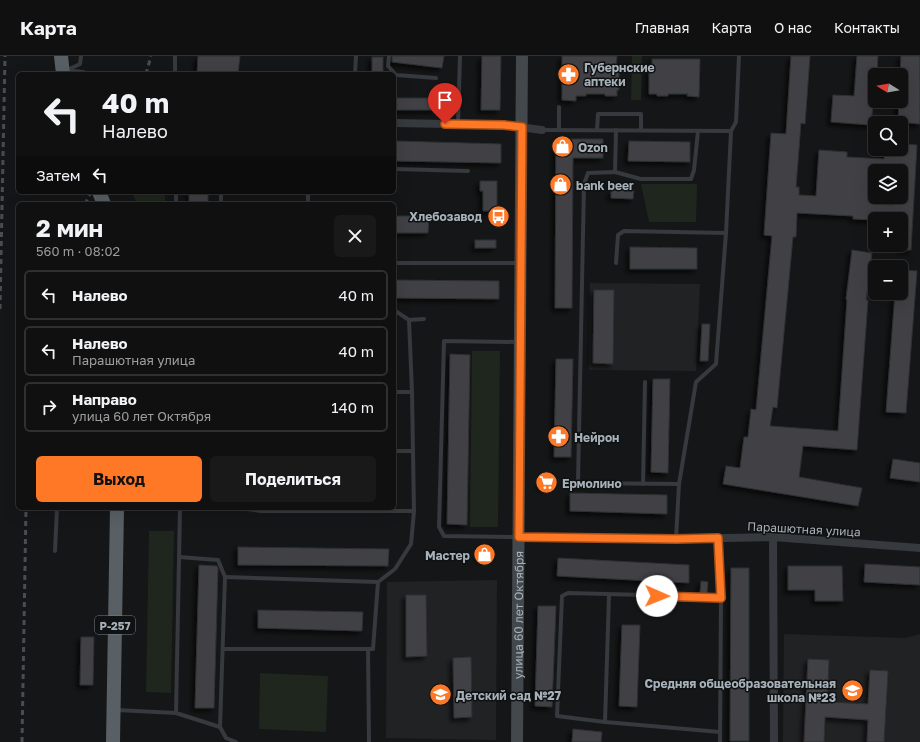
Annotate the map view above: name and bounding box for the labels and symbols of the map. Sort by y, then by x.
place label: Губернские аптеки [584,60,655,89]
pharmacy icon: Губернские аптеки [556,61,582,87]
north arrow [868,68,908,108]
pin [428,83,462,124]
shop icon: Ozon [550,134,576,160]
place label: Ozon [578,140,608,155]
shop icon: bank beer [548,172,574,198]
place label: bank beer [576,178,634,193]
bus stop icon: Хлебозавод [485,203,511,229]
place label: Хлебозавод [409,209,482,224]
pharmacy icon: Нейрон [546,424,572,450]
place label: Нейрон [574,430,619,445]
supermarket icon: Ермолино [533,470,559,496]
place label: Ермолино [562,476,622,491]
street label: Парашютная улица [747,519,861,539]
shop icon: Мастер [472,542,498,568]
place label: Мастер [425,548,471,563]
street label: улица 60 лет Октября [510,551,526,679]
position arrow [636,575,678,617]
road number: Р-257 [95,616,135,634]
place label: Средняя общеобразовательная школа №23 [645,676,836,705]
school or university icon: Средняя общеобразовательная школа №23 [839,677,865,703]
school or university icon: Детский сад №27 [428,682,454,708]
place label: Детский сад №27 [456,688,562,703]

